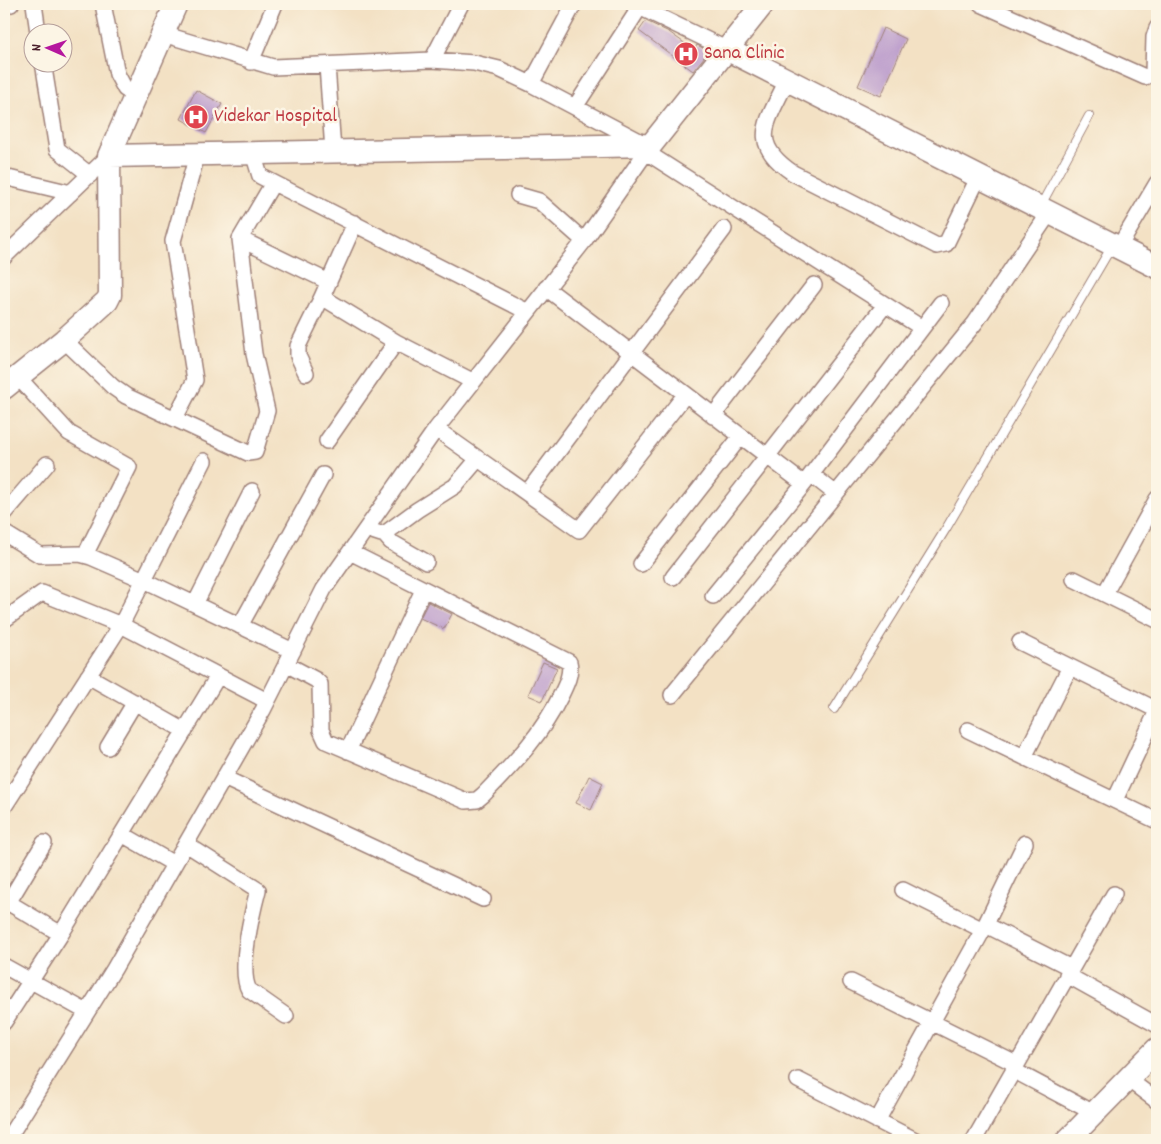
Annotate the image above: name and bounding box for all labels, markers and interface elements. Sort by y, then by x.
north arrow [22,22,72,72]
place label: Sana Clinic [704,40,785,68]
hospital icon: Sana Clinic [673,41,699,67]
text: N [27,44,47,51]
place label: Videkar Hospital [214,103,337,131]
hospital icon: Videkar Hospital [183,104,209,130]

